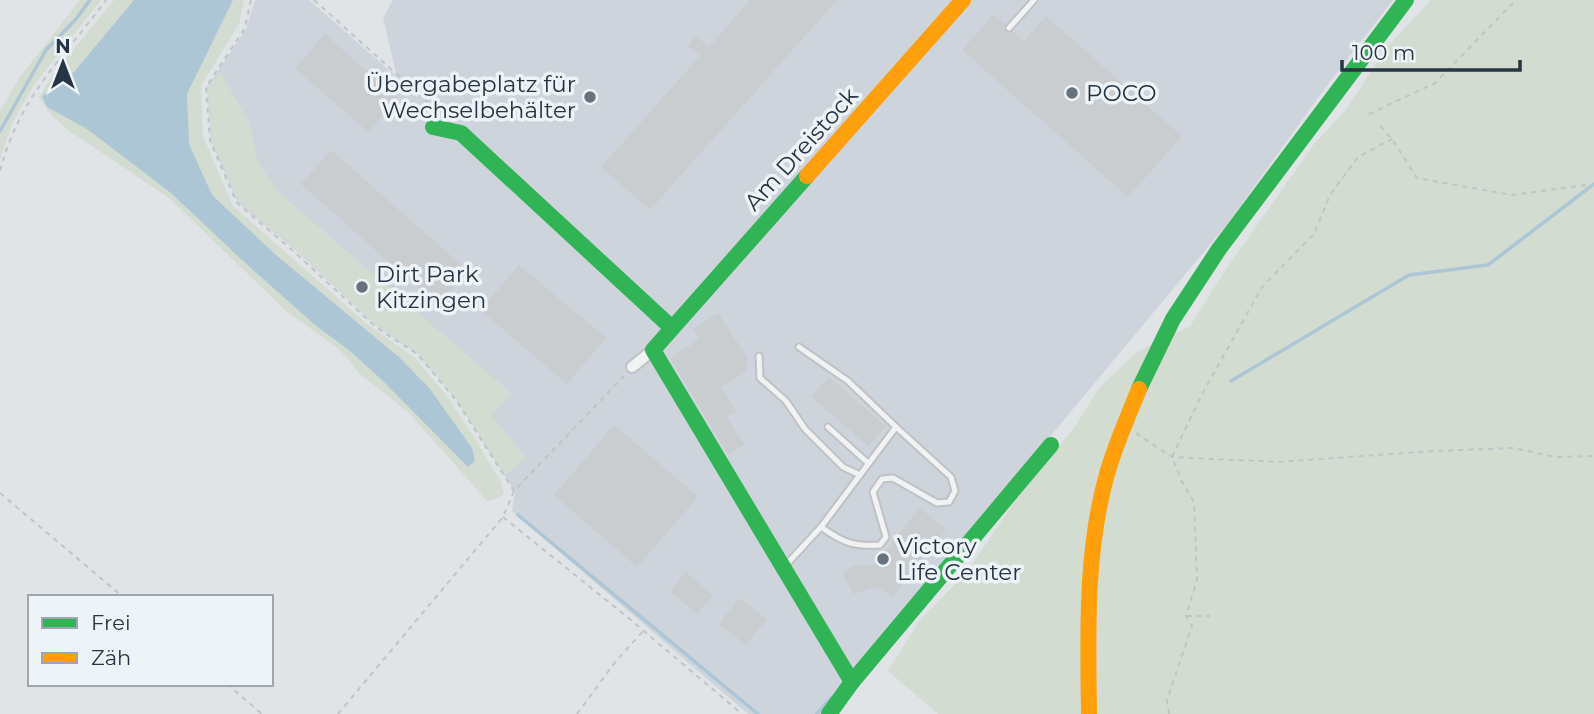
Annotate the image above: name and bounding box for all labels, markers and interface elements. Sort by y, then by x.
north arrow [28,28,98,98]
scale bar [1342,28,1520,72]
text: N [55,35,71,58]
text: 100 m [1352,40,1415,65]
place label: Übergabeplatz für Wechselbehälter [366,70,576,124]
place label: POCO [1086,79,1157,107]
street label: Am Dreistock [738,81,864,216]
marker: POCO [1064,85,1080,101]
marker: Übergabeplatz für Wechselbehälter [582,89,598,105]
place label: Dirt Park Kitzingen [376,260,486,314]
marker: Dirt Park Kitzingen [354,279,370,295]
place label: Victory Life Center [897,532,1022,586]
marker: Victory Life Center [875,551,891,567]
legend [28,595,273,686]
text: Frei [91,610,131,635]
text: Zäh [91,645,131,670]

